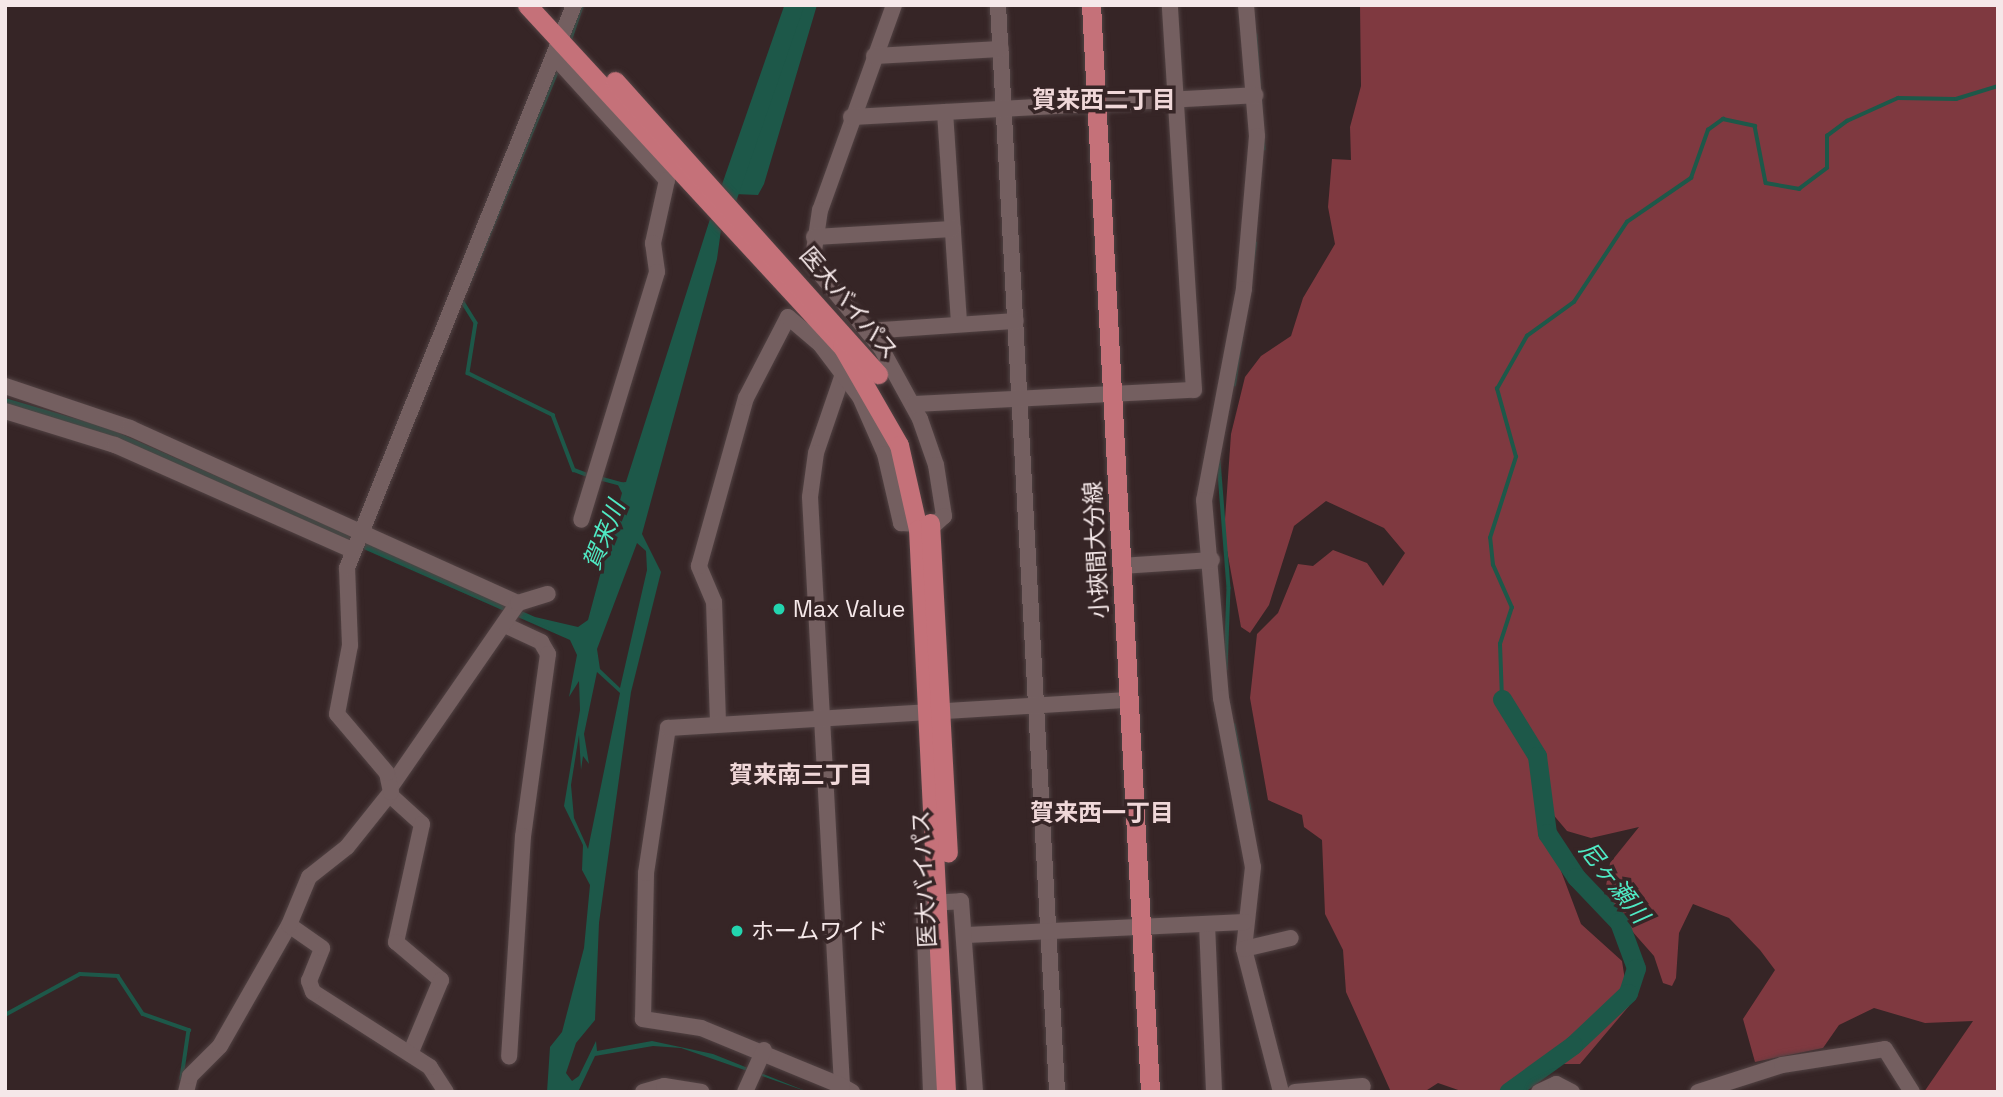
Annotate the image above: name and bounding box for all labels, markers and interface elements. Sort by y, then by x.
district label: 賀来西二丁目 [1032,86,1176,114]
street label: 医大バイパス [794,241,904,365]
street label: 小挾間大分線 [1079,480,1113,620]
water label: 賀来川 [577,496,631,574]
place label: Max Value [793,595,906,623]
marker: Max Value [771,601,787,617]
district label: 賀来南三丁目 [729,761,873,789]
district label: 賀来西一丁目 [1030,799,1174,827]
street label: 医大バイパス [907,809,941,949]
water label: 尼ヶ瀬川 [1573,835,1655,929]
place label: ホームワイド [751,917,889,945]
marker: ホームワイド [729,923,745,939]

